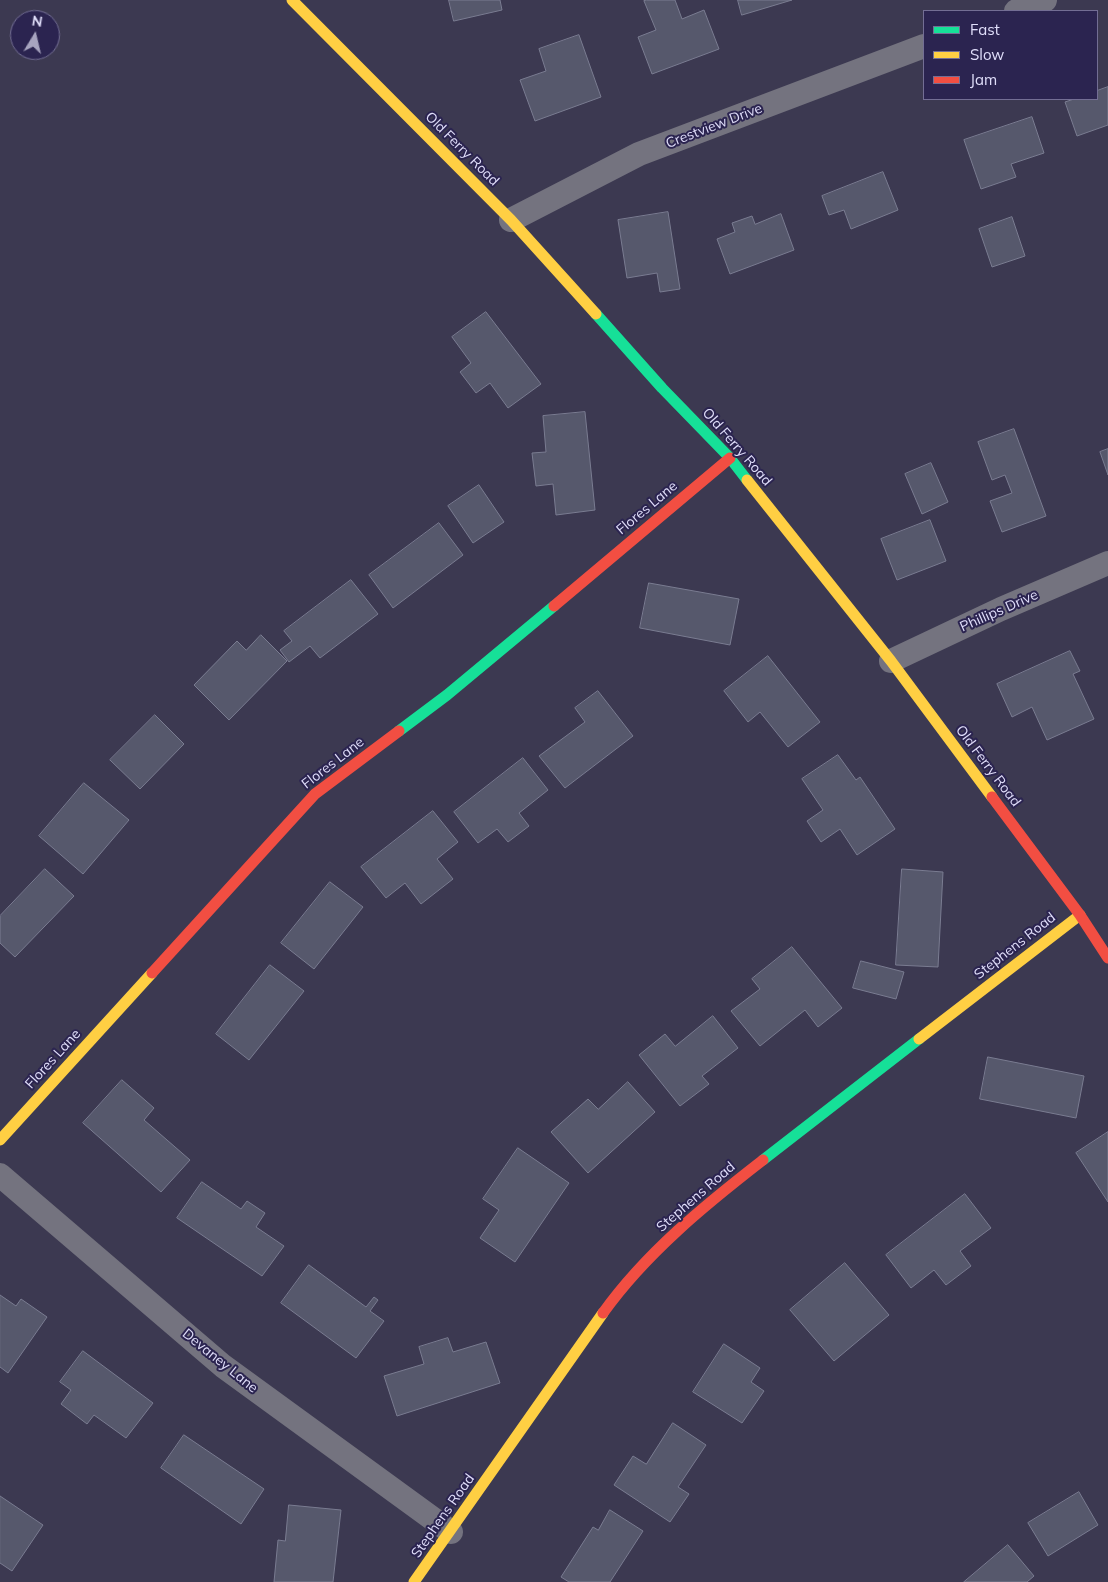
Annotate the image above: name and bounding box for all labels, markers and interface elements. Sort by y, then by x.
north arrow [10,10,60,60]
legend [923,10,1098,100]
text: N [31,11,44,31]
text: Fast [970,20,1000,39]
text: Slow [970,45,1004,64]
text: Jam [970,70,997,89]
street label: Crestview Drive [663,100,765,152]
street label: Old Ferry Road [422,109,502,189]
street label: Old Ferry Road [699,405,775,489]
street label: Flores Lane [613,478,681,538]
street label: Phillips Drive [957,586,1041,636]
street label: Old Ferry Road [952,722,1024,810]
street label: Flores Lane [299,734,367,792]
street label: Stephens Road [971,909,1059,983]
street label: Flores Lane [22,1026,84,1092]
street label: Stephens Road [653,1158,739,1236]
street label: Devaney Lane [179,1325,261,1397]
street label: Stephens Road [408,1471,478,1561]

